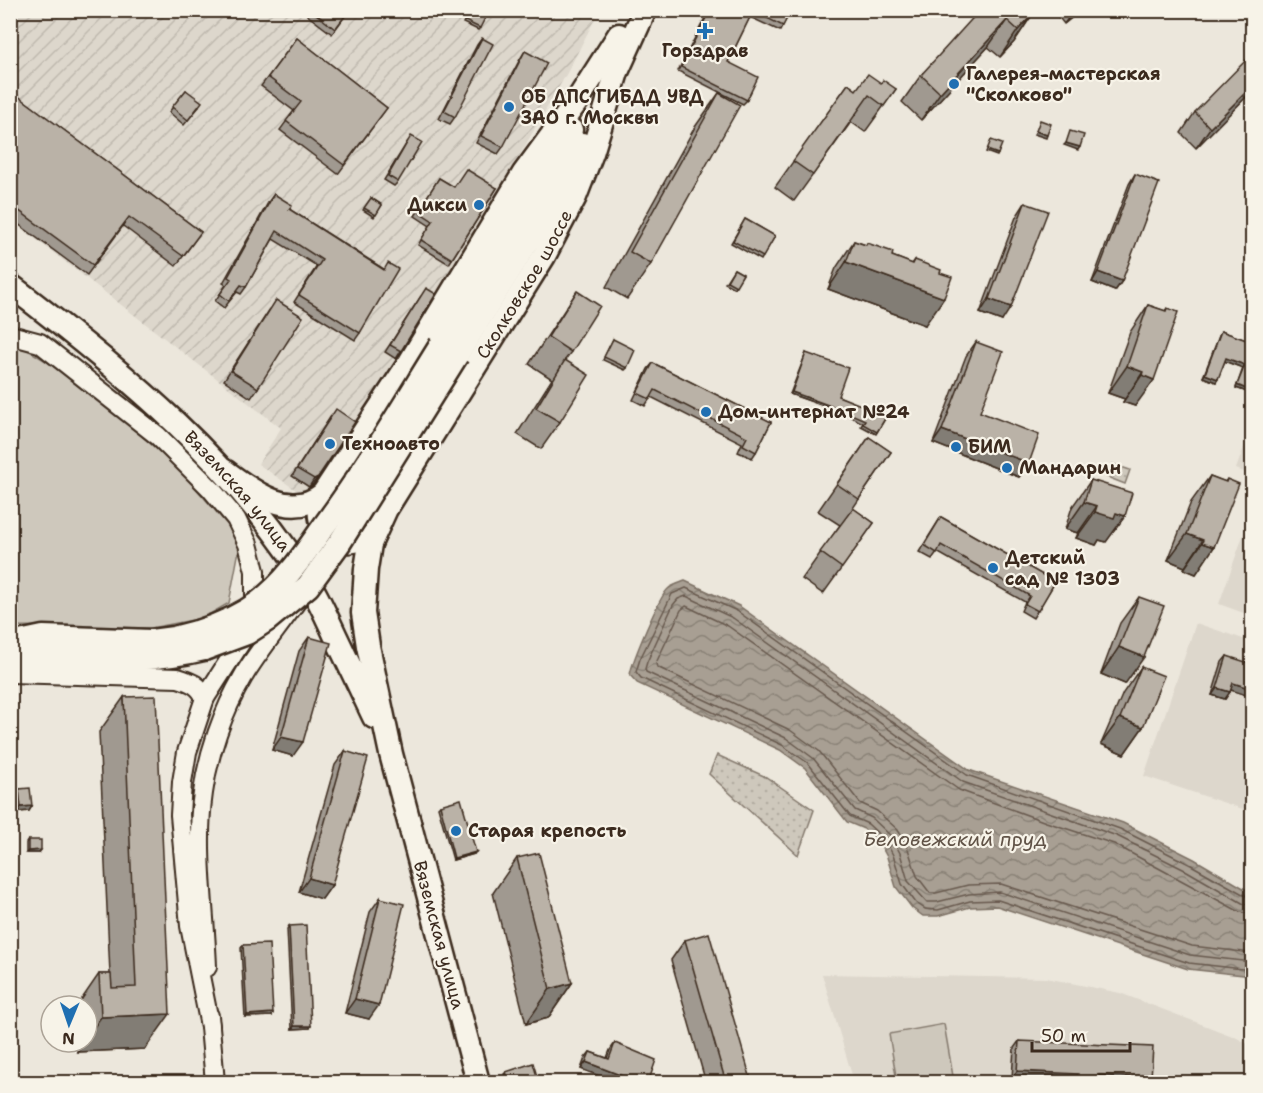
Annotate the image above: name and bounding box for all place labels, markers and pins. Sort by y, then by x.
marker: Горздрав [698,24,712,38]
place label: Горздрав [662,39,748,63]
place label: Галерея-мастерская "Сколково" [966,62,1161,107]
marker: Галерея-мастерская "Сколково" [947,77,961,91]
place label: ОБ ДПС ГИБДД УВД ЗАО г. Москвы [521,85,704,130]
marker: ОБ ДПС ГИБДД УВД ЗАО г. Москвы [502,100,516,114]
place label: Дикси [407,193,467,217]
marker: Дикси [472,198,486,212]
place label: Дом-интернат №24 [718,400,910,424]
marker: Дом-интернат №24 [699,405,713,419]
place label: Техноавто [342,432,440,456]
place label: БИМ [968,435,1012,459]
marker: Техноавто [323,437,337,451]
marker: БИМ [949,440,963,454]
place label: Мандарин [1019,456,1121,480]
marker: Мандарин [1000,461,1014,475]
place label: Детский сад № 1303 [1005,546,1120,591]
marker: Детский сад № 1303 [986,561,1000,575]
place label: Старая крепость [468,819,626,843]
marker: Старая крепость [449,824,463,838]

